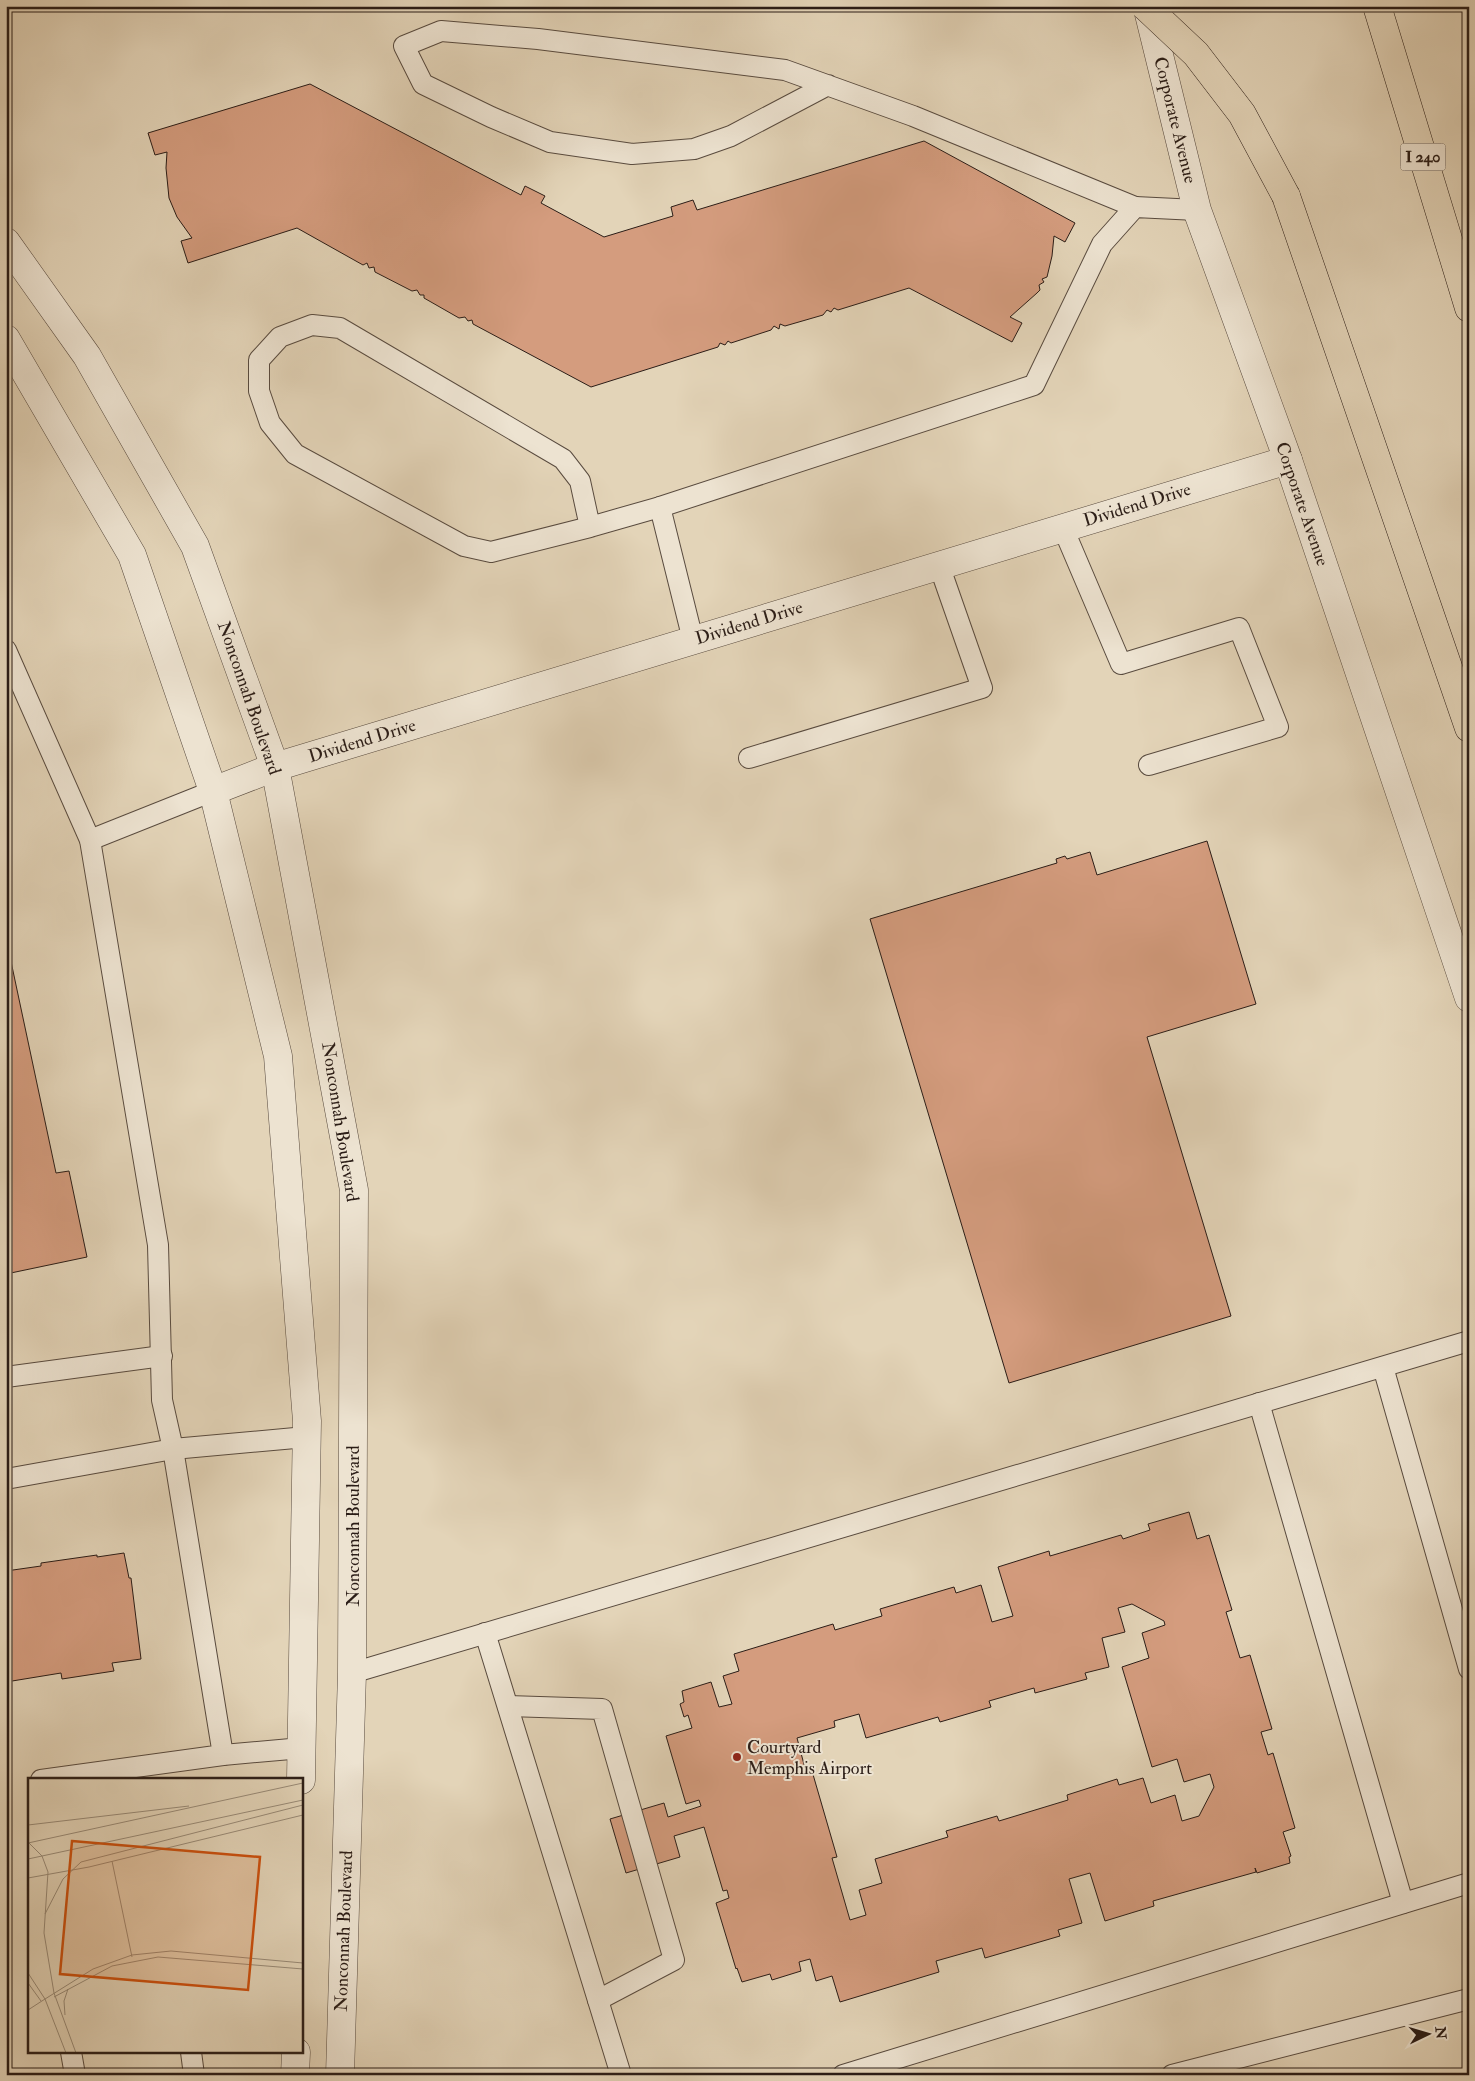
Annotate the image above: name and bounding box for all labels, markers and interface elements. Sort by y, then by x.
street label: Corporate Avenue [1148,54,1202,186]
road number: I 240 [1400,144,1446,170]
street label: Corporate Avenue [1270,439,1334,570]
street label: Dividend Drive [1080,478,1194,532]
street label: Dividend Drive [692,596,806,650]
street label: Nonconnah Boulevard [212,618,286,778]
street label: Dividend Drive [305,714,419,768]
street label: Nonconnah Boulevard [316,1041,364,1203]
street label: Nonconnah Boulevard [342,1445,365,1607]
place label: Courtyard Memphis Airport [747,1736,872,1780]
marker: Courtyard Memphis Airport [731,1751,743,1763]
inset map [28,1778,302,2054]
street label: Nonconnah Boulevard [330,1850,358,2012]
north arrow [1402,2008,1452,2058]
text: N [1431,2025,1450,2040]

